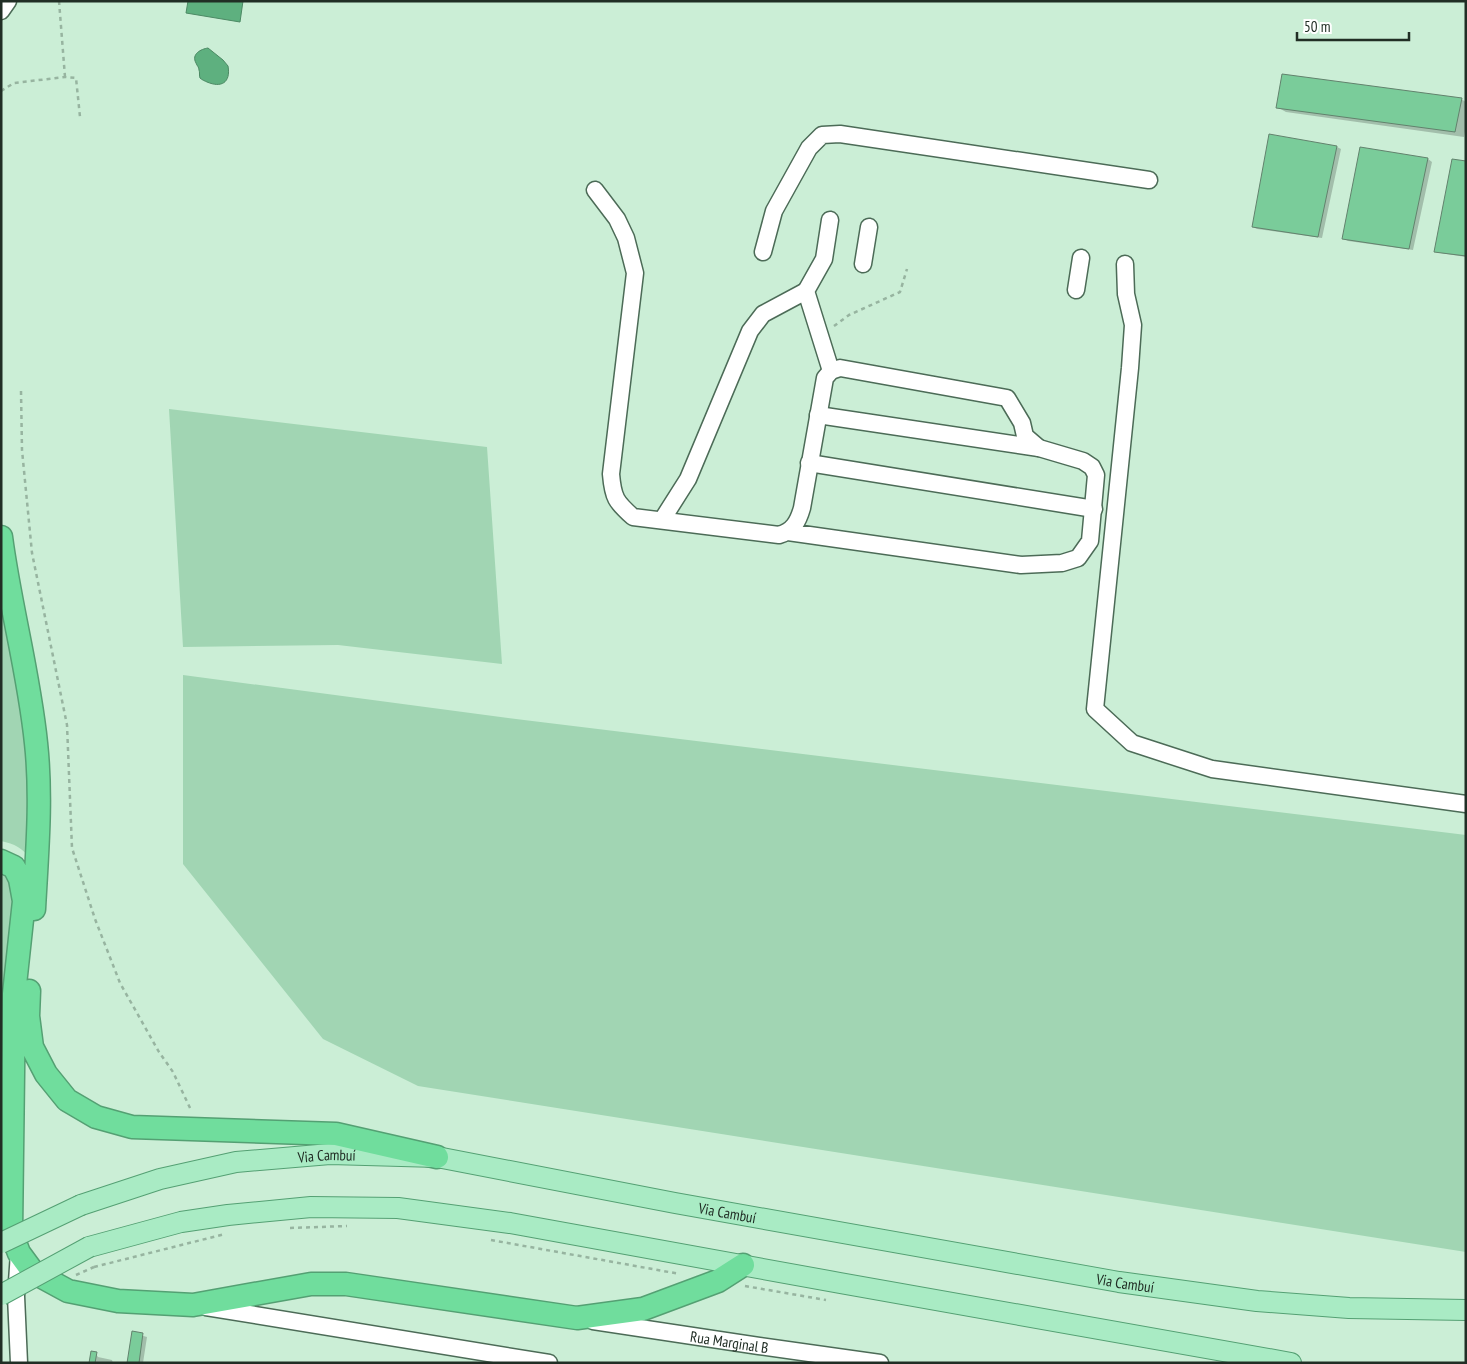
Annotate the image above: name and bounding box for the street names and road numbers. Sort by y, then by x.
street label: Via Cambuí [296,1144,357,1166]
street label: Via Cambuí [696,1198,758,1227]
street label: Via Cambuí [1094,1268,1156,1296]
street label: Rua Marginal B [689,1326,770,1357]

